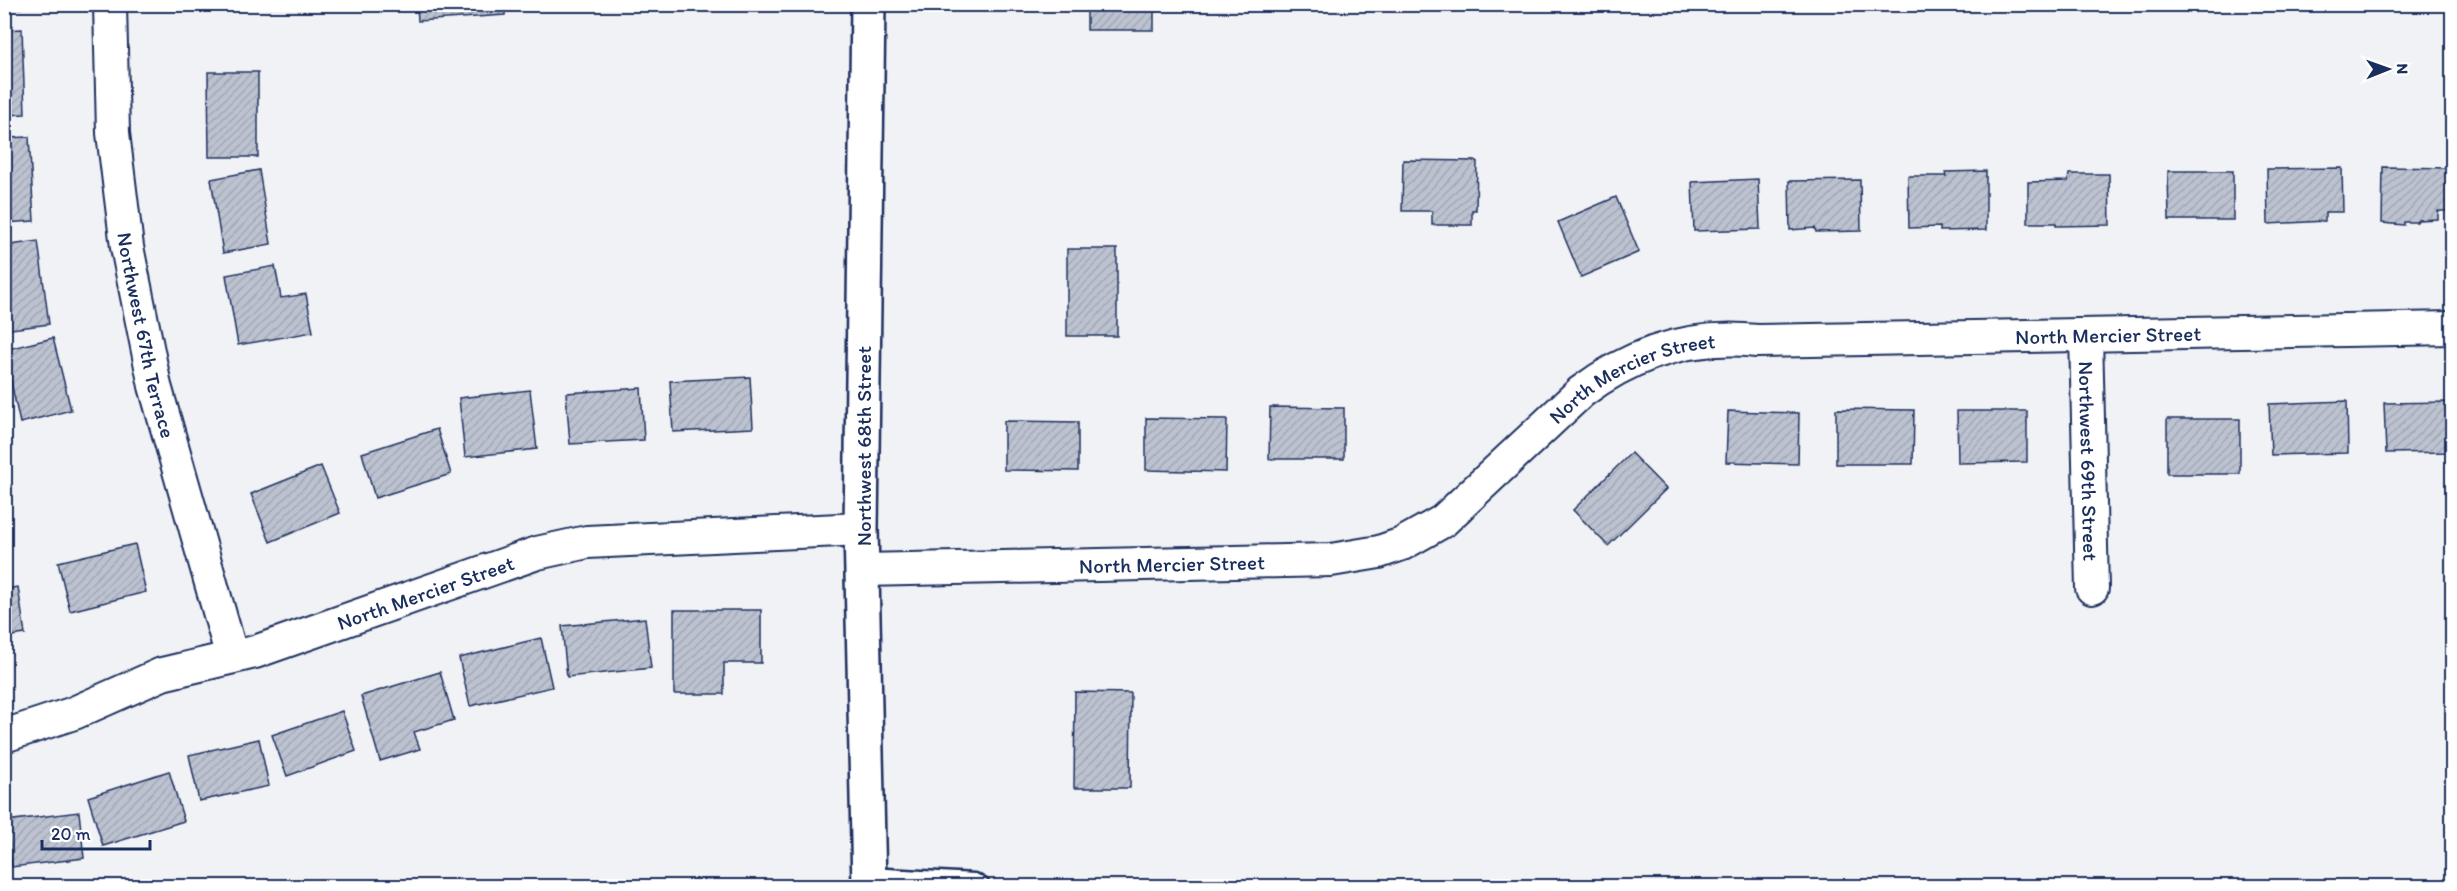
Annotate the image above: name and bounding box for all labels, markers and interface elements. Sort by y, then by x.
north arrow [2358,39,2418,99]
text: N [2393,63,2412,74]
street label: Northwest 67th Terrace [113,231,182,441]
street label: North Mercier Street [2015,320,2201,349]
street label: North Mercier Street [1543,328,1716,428]
street label: Northwest 68th Street [851,346,876,546]
street label: Northwest 69th Street [2074,361,2104,561]
street label: North Mercier Street [1079,549,1265,578]
street label: North Mercier Street [333,550,517,635]
scale bar [42,813,150,851]
text: 20 m [51,823,91,845]

